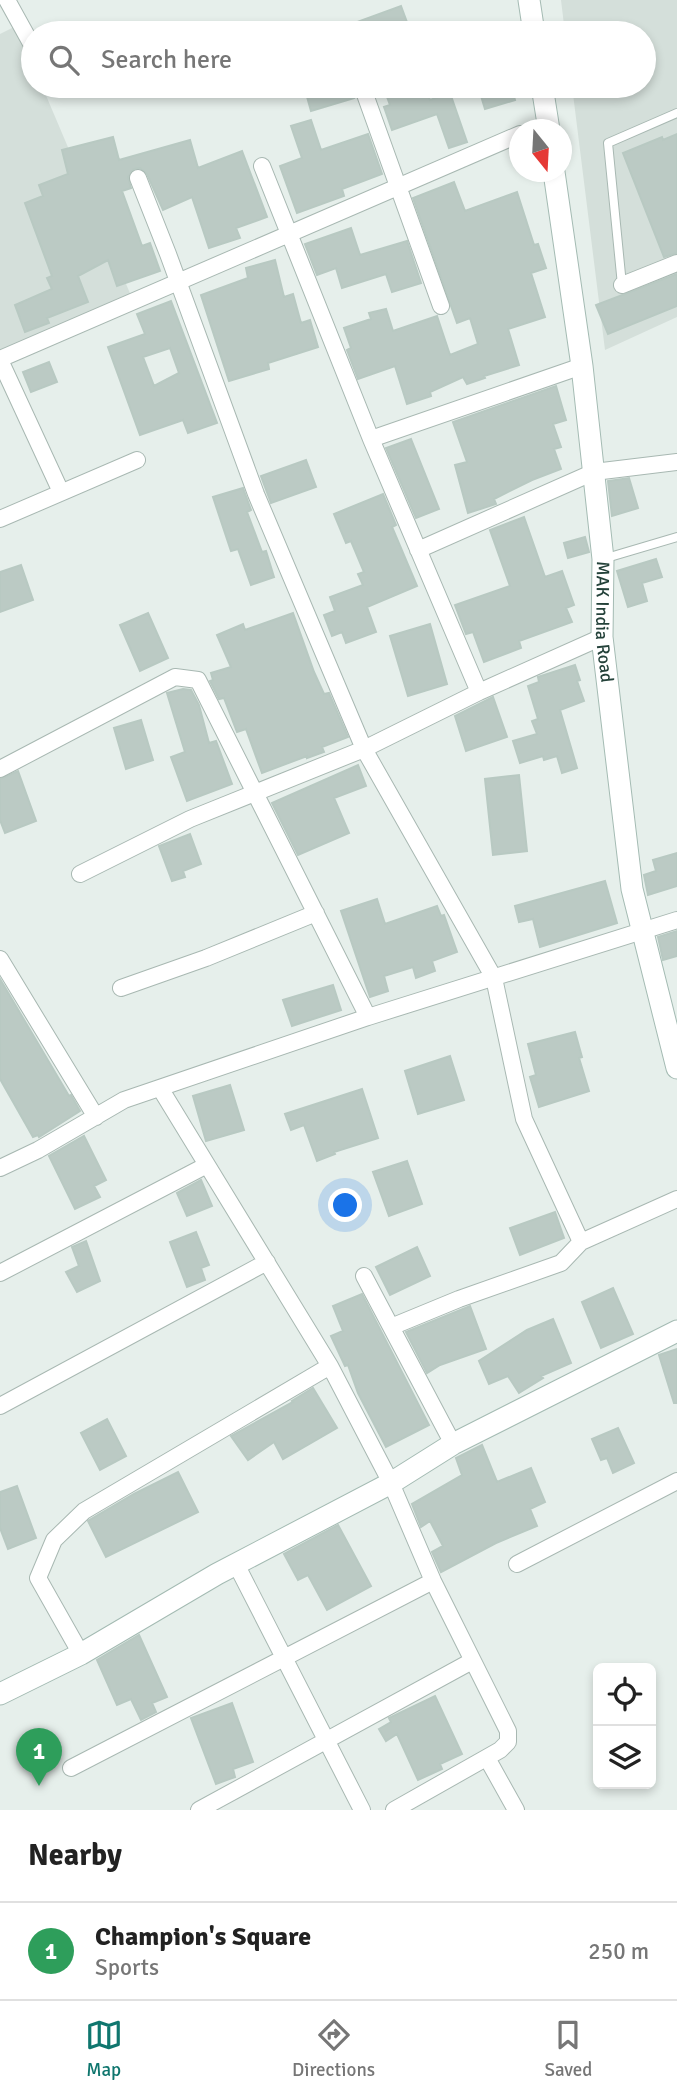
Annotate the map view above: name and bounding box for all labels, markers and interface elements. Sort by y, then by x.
search box [21,21,656,98]
icon: search [45,41,83,79]
text: Search here [101,44,232,76]
north arrow [509,119,572,182]
street label: MAK India Road [591,561,618,684]
your location [328,1188,362,1222]
map controls [593,1663,656,1789]
button: locate [593,1663,656,1726]
button: layers [593,1726,656,1789]
pin: 1 [16,1728,62,1786]
text: Nearby [28,1837,122,1874]
text: Champion's Square [95,1921,311,1953]
text: 1 [45,1937,57,1966]
text: 250 m [588,1937,649,1966]
text: Sports [95,1953,159,1982]
tab: Map [85,2016,123,2082]
tab: Directions [292,2016,375,2082]
tab: Saved [544,2016,592,2082]

